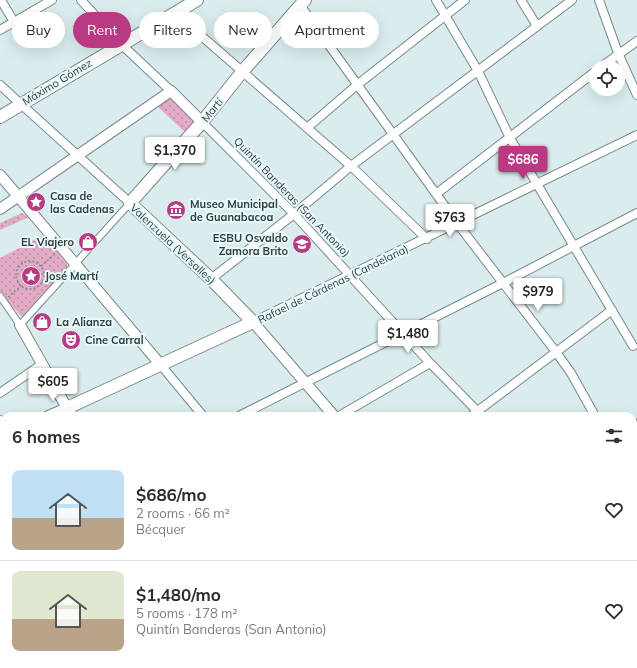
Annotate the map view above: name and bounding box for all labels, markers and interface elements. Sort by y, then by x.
chip: Buy [12,12,65,48]
chip: Rent [73,12,131,48]
chip: Filters [139,12,206,48]
chip: New [214,12,272,48]
chip: Apartment [280,12,379,48]
street label: Máximo Gómez [20,56,95,108]
map controls [589,60,625,96]
button: locate [589,60,625,96]
street label: Martí [198,94,227,125]
street label: Quintín Banderas (San Antonio) [231,134,353,260]
pin: $1,370 [142,137,208,171]
text: $1,370 [154,142,196,158]
pin: $686 [499,146,547,180]
text: $686 [507,151,539,167]
place label: Casa de las Cadenas [50,189,115,216]
place icon: Casa de las Cadenas [25,191,47,213]
place label: Museo Municipal de Guanabacoa [190,197,278,224]
museum icon: Museo Municipal de Guanabacoa [165,199,187,221]
street label: Valenzuela (Versalles) [127,201,219,287]
pin: $763 [426,204,474,238]
text: $763 [434,209,466,225]
shop icon: EL Viajero [77,231,99,253]
place label: ESBU Osvaldo Zamora Brito [213,231,288,258]
school or university icon: ESBU Osvaldo Zamora Brito [291,233,313,255]
place label: EL Viajero [21,235,74,249]
street label: Rafael de Cárdenas (Candelaria) [255,241,411,327]
place icon: José Martí [20,265,42,287]
place label: José Martí [45,269,99,283]
pin: $979 [514,278,562,312]
text: $979 [522,283,554,299]
shop icon: La Alianza [31,311,53,333]
place label: La Alianza [56,315,112,329]
pin: $1,480 [375,320,441,354]
text: $1,480 [387,325,429,341]
theatre icon: Cine Carral [60,329,82,351]
place label: Cine Carral [85,333,144,347]
pin: $605 [29,368,77,402]
text: $605 [37,373,69,389]
icon: filters [603,425,625,447]
text: 6 homes [12,426,80,447]
text: $686/mo [136,484,207,505]
icon: home [44,486,92,534]
icon: heart [603,499,625,521]
text: 2 rooms · 66 m² [136,505,230,521]
text: Bécquer [136,521,185,537]
text: $1,480/mo [136,584,221,605]
icon: home [44,587,92,635]
icon: heart [603,600,625,622]
text: 5 rooms · 178 m² [136,605,237,621]
text: Quintín Banderas (San Antonio) [136,621,327,637]

